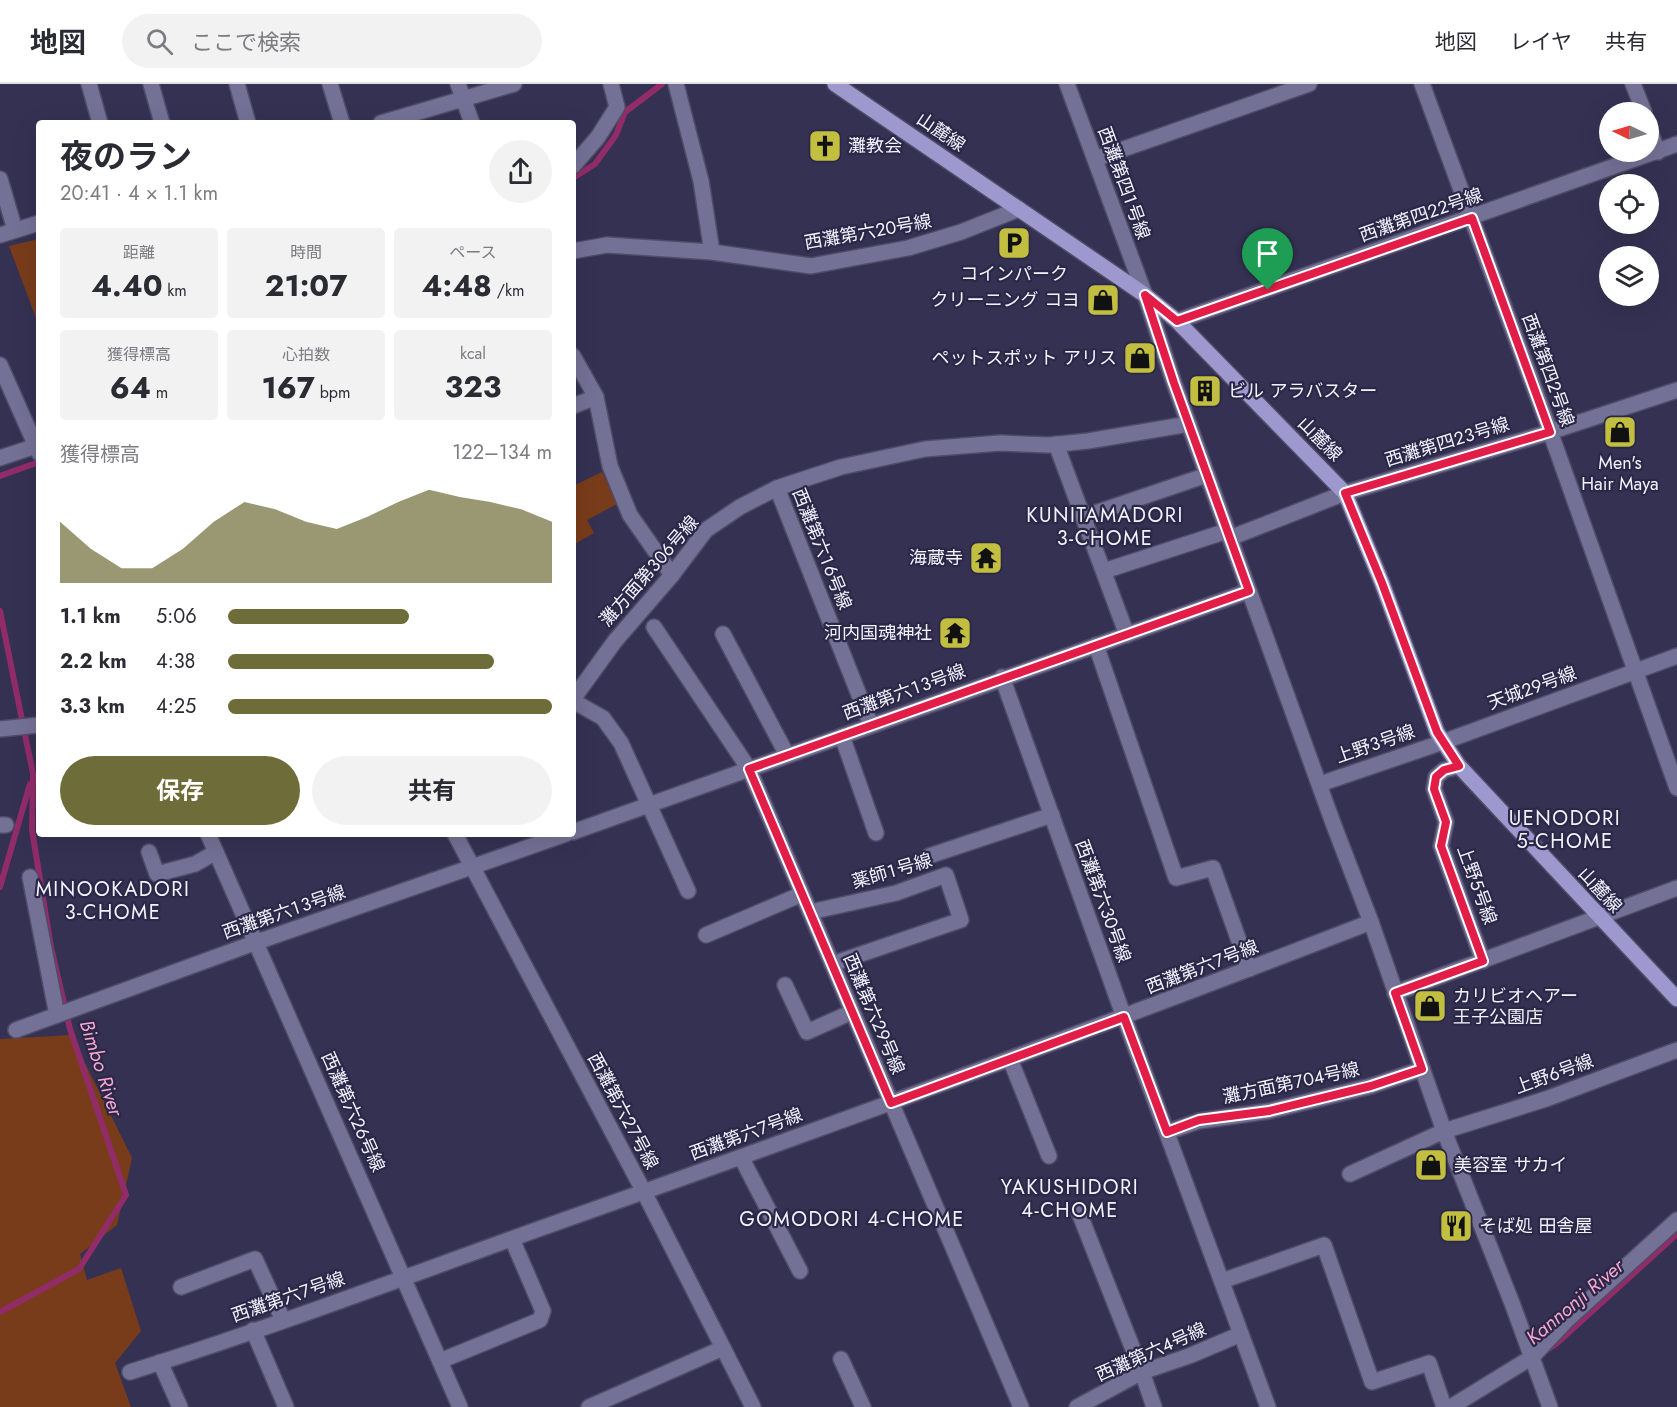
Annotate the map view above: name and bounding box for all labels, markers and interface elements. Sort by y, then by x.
search box [122,14,542,68]
text: 地図 [30,22,86,63]
icon: search [143,25,176,58]
text: ここで検索 [191,26,301,58]
text: 地図 [1435,27,1477,57]
text: レイヤ [1510,27,1572,57]
text: 共有 [1605,27,1647,57]
north arrow [1599,102,1659,162]
map controls [1599,102,1659,306]
street label: 山麓線 [911,106,971,158]
street label: 西灘第四１号線 [1092,123,1156,243]
church icon: 灘教会 [807,128,843,164]
text: 夜のラン [60,133,192,180]
place label: 灘教会 [848,133,902,159]
button: share [489,140,552,203]
button: locate [1599,174,1659,234]
text: 20:41 · 4 × 1.1 km [60,179,218,208]
street label: 西灘第四２２号線 [1356,182,1486,248]
street label: 西灘第六２０号線 [802,208,934,256]
parking icon: コインパーク [996,225,1032,261]
pin [1242,228,1293,290]
icon: arrive [1251,237,1284,270]
text: 距離 [123,241,155,264]
text: 時間 [290,241,322,264]
text: ペース [449,241,497,264]
button: layers [1599,246,1659,306]
place label: コインパーク [960,261,1068,287]
text: 4.40 [91,264,163,307]
text: 21:07 [265,264,347,307]
text: 4:48 [422,264,492,307]
text: km [163,279,187,302]
text: /km [492,279,524,302]
shop icon: クリーニング コヨ [1085,282,1121,318]
place label: クリーニング コヨ [931,287,1080,313]
street label: 西灘第四２号線 [1516,310,1580,430]
shop icon: ペットスポット アリス [1122,340,1158,376]
text: kcal [460,342,486,365]
text: 獲得標高 [107,343,171,366]
text: 心拍数 [282,343,330,366]
place label: ペットスポット アリス [932,345,1117,371]
text: 323 [445,365,501,408]
text: 64 [110,366,151,409]
text: 167 [262,366,315,409]
building icon: ビル アラバスター [1187,373,1223,409]
place label: ビル アラバスター [1228,378,1377,404]
text: m [151,381,168,404]
text: bpm [315,381,350,404]
street label: 山麓線 [1292,411,1348,467]
street label: 西灘第四２３号線 [1382,411,1512,473]
shop icon: Men's Hair Maya [1602,414,1638,450]
text: 122–134 m [452,438,552,467]
text: 獲得標高 [60,440,140,469]
place label: Men's Hair Maya [1581,450,1659,497]
street label: 西灘第六１６号線 [786,484,858,614]
district label: KUNITAMADORI 3-CHOME [1026,501,1184,553]
street label: 灘方面第３０６号線 [593,510,705,632]
temple icon: 海蔵寺 [968,540,1004,576]
place label: 海蔵寺 [909,545,963,571]
text: 1.1 km [60,602,121,631]
text: 5:06 [156,602,197,631]
temple icon: 河内国魂神社 [937,615,973,651]
place label: 河内国魂神社 [824,620,932,646]
text: 2.2 km [60,647,127,676]
text: 4:38 [156,647,196,676]
street label: 西灘第六１３号線 [839,658,969,726]
street label: 天城２９号線 [1484,660,1580,716]
text: 3.3 km [60,692,125,721]
text: 4:25 [156,692,196,721]
street label: 上野３号線 [1332,718,1418,770]
button: 保存 [60,756,300,825]
button: 共有 [312,756,552,825]
district label: UENODORI 5-CHOME [1509,804,1621,856]
street label: 西灘第六３０号線 [1069,836,1137,966]
street label: 上野５号線 [1451,842,1503,928]
street label: 薬師１号線 [849,847,935,895]
street label: 山麓線 [1572,861,1628,919]
district label: MINOOKADORI 3-CHOME [36,875,190,927]
street label: 西灘第六１３号線 [219,879,349,945]
street label: 西灘第六７号線 [1142,934,1262,1000]
street label: 西灘第六２９号線 [837,950,911,1078]
place label: カリビオヘアー 王子公園店 [1453,983,1578,1030]
shop icon: カリビオヘアー 王子公園店 [1412,988,1448,1024]
water label: Bimbo River [72,1016,131,1121]
street label: 西灘第六２６号線 [315,1048,391,1176]
street label: 西灘第六２７号線 [581,1048,665,1174]
street label: 上野６号線 [1511,1048,1597,1100]
street label: 灘方面第７０４号線 [1220,1056,1362,1110]
street label: 西灘第六７号線 [686,1102,806,1166]
shop icon: 美容室 サカイ [1413,1147,1449,1183]
place label: 美容室 サカイ [1454,1152,1567,1178]
district label: YAKUSHIDORI 4-CHOME [1001,1173,1139,1225]
district label: GOMODORI 4-CHOME [739,1205,965,1234]
restaurant icon: そば処 田舎屋 [1438,1208,1474,1244]
place label: そば処 田舎屋 [1479,1213,1592,1239]
water label: Kannonji River [1520,1252,1631,1352]
street label: 西灘第六７号線 [228,1265,348,1329]
street label: 西灘第六４号線 [1092,1316,1210,1388]

